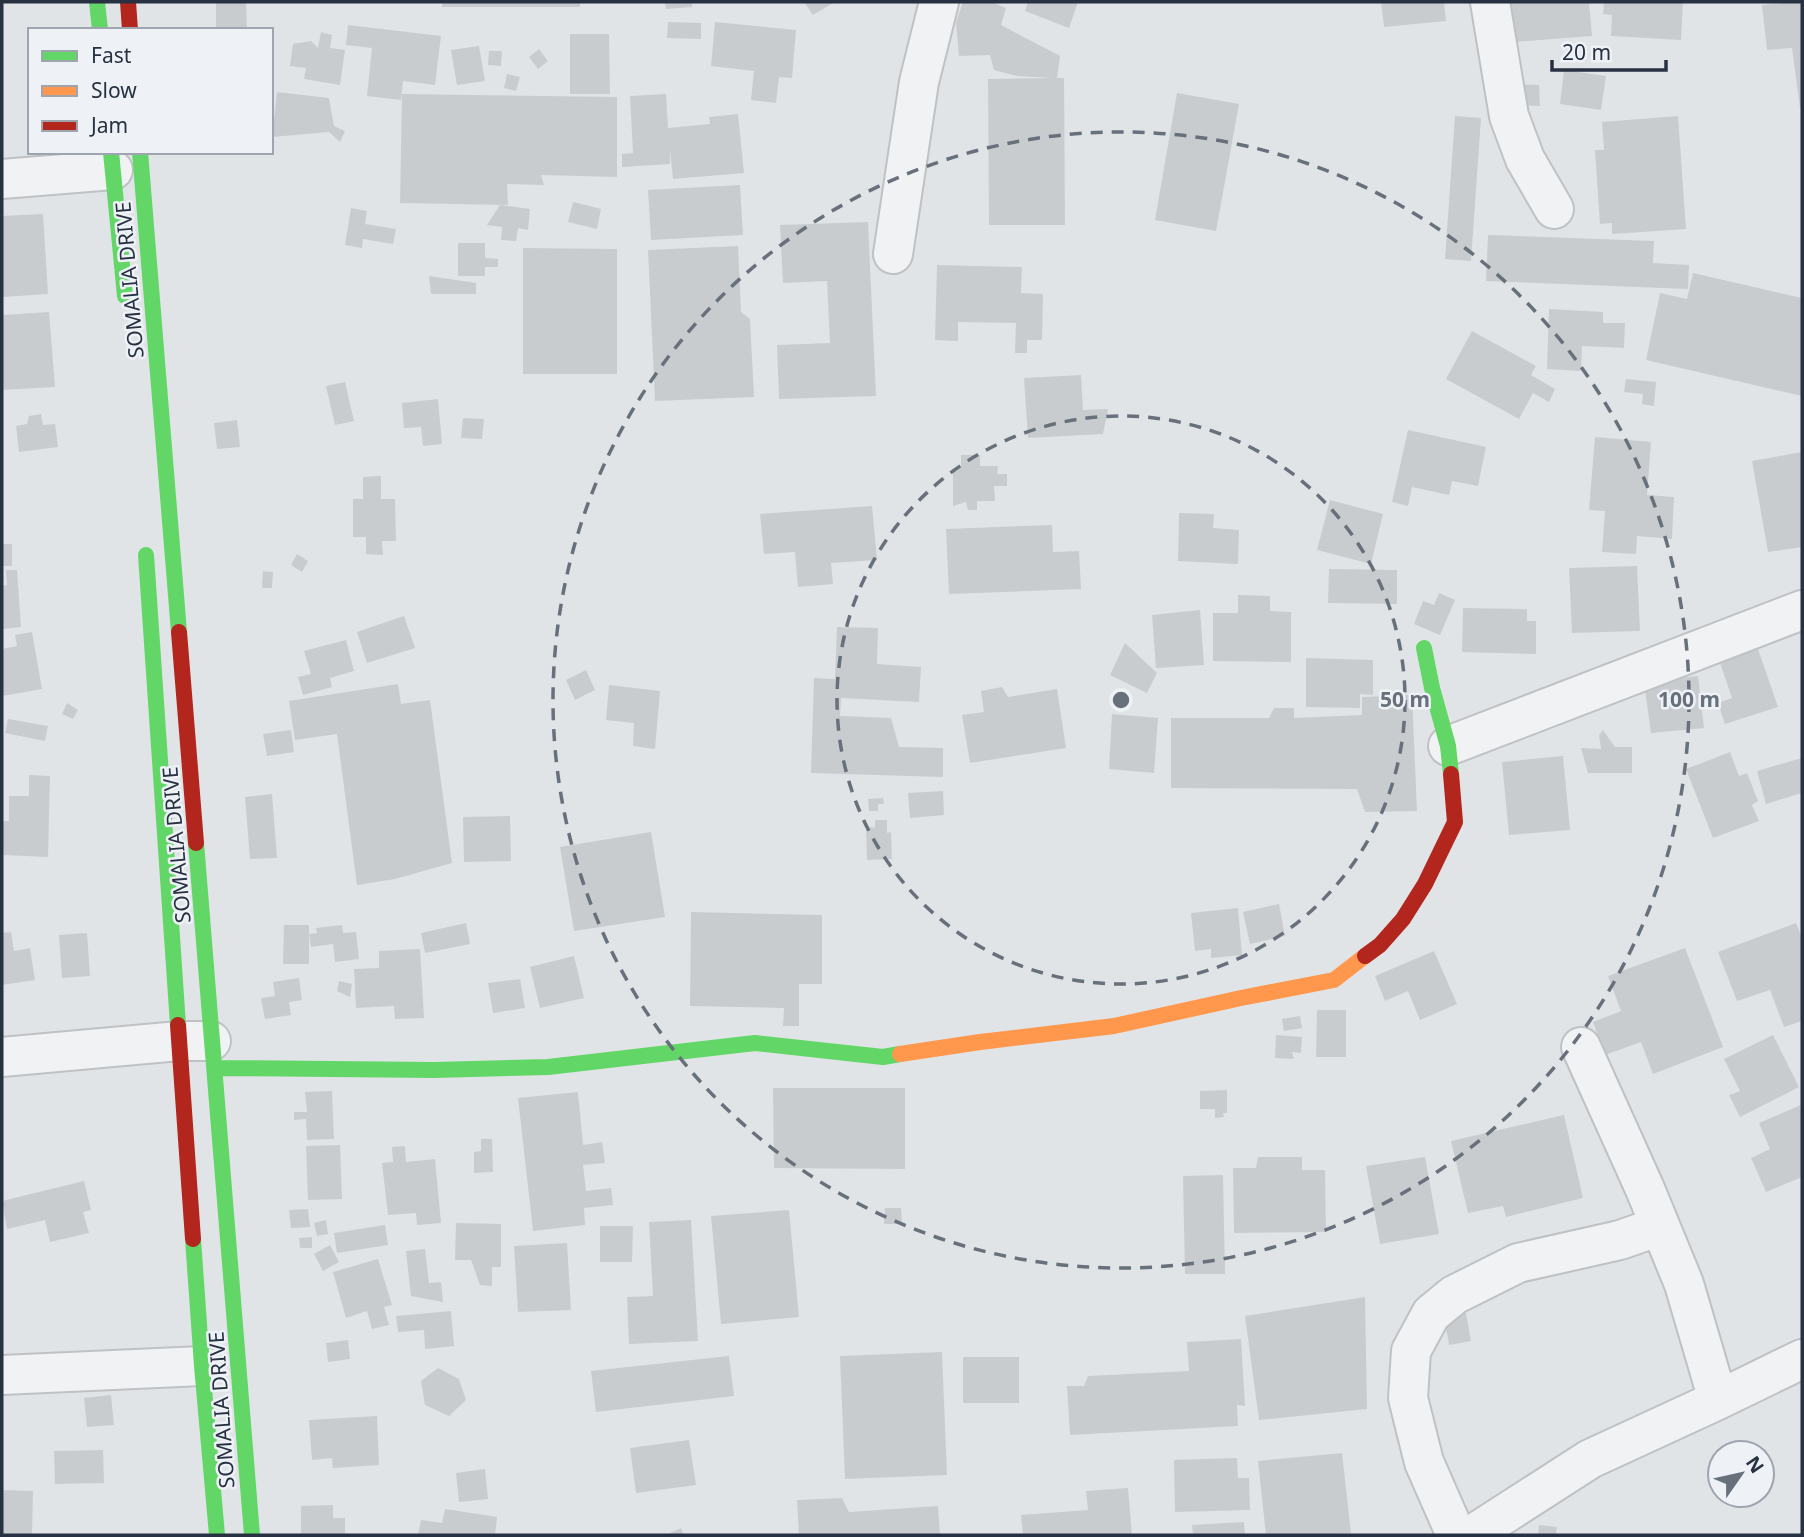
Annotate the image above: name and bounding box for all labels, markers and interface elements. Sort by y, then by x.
legend [28,28,273,154]
scale bar [1552,28,1666,72]
text: 20 m [1562,38,1611,66]
text: Fast [91,41,132,69]
text: Slow [91,76,137,104]
text: Jam [89,111,128,139]
street label: SOMALIA DRIVE [108,200,150,360]
text: 50 m [1380,685,1430,713]
text: 100 m [1658,685,1720,713]
centre of rings [1109,688,1133,712]
street label: SOMALIA DRIVE [155,765,197,925]
street label: SOMALIA DRIVE [202,1331,240,1489]
north arrow [1706,1439,1776,1509]
text: N [1740,1451,1770,1478]

